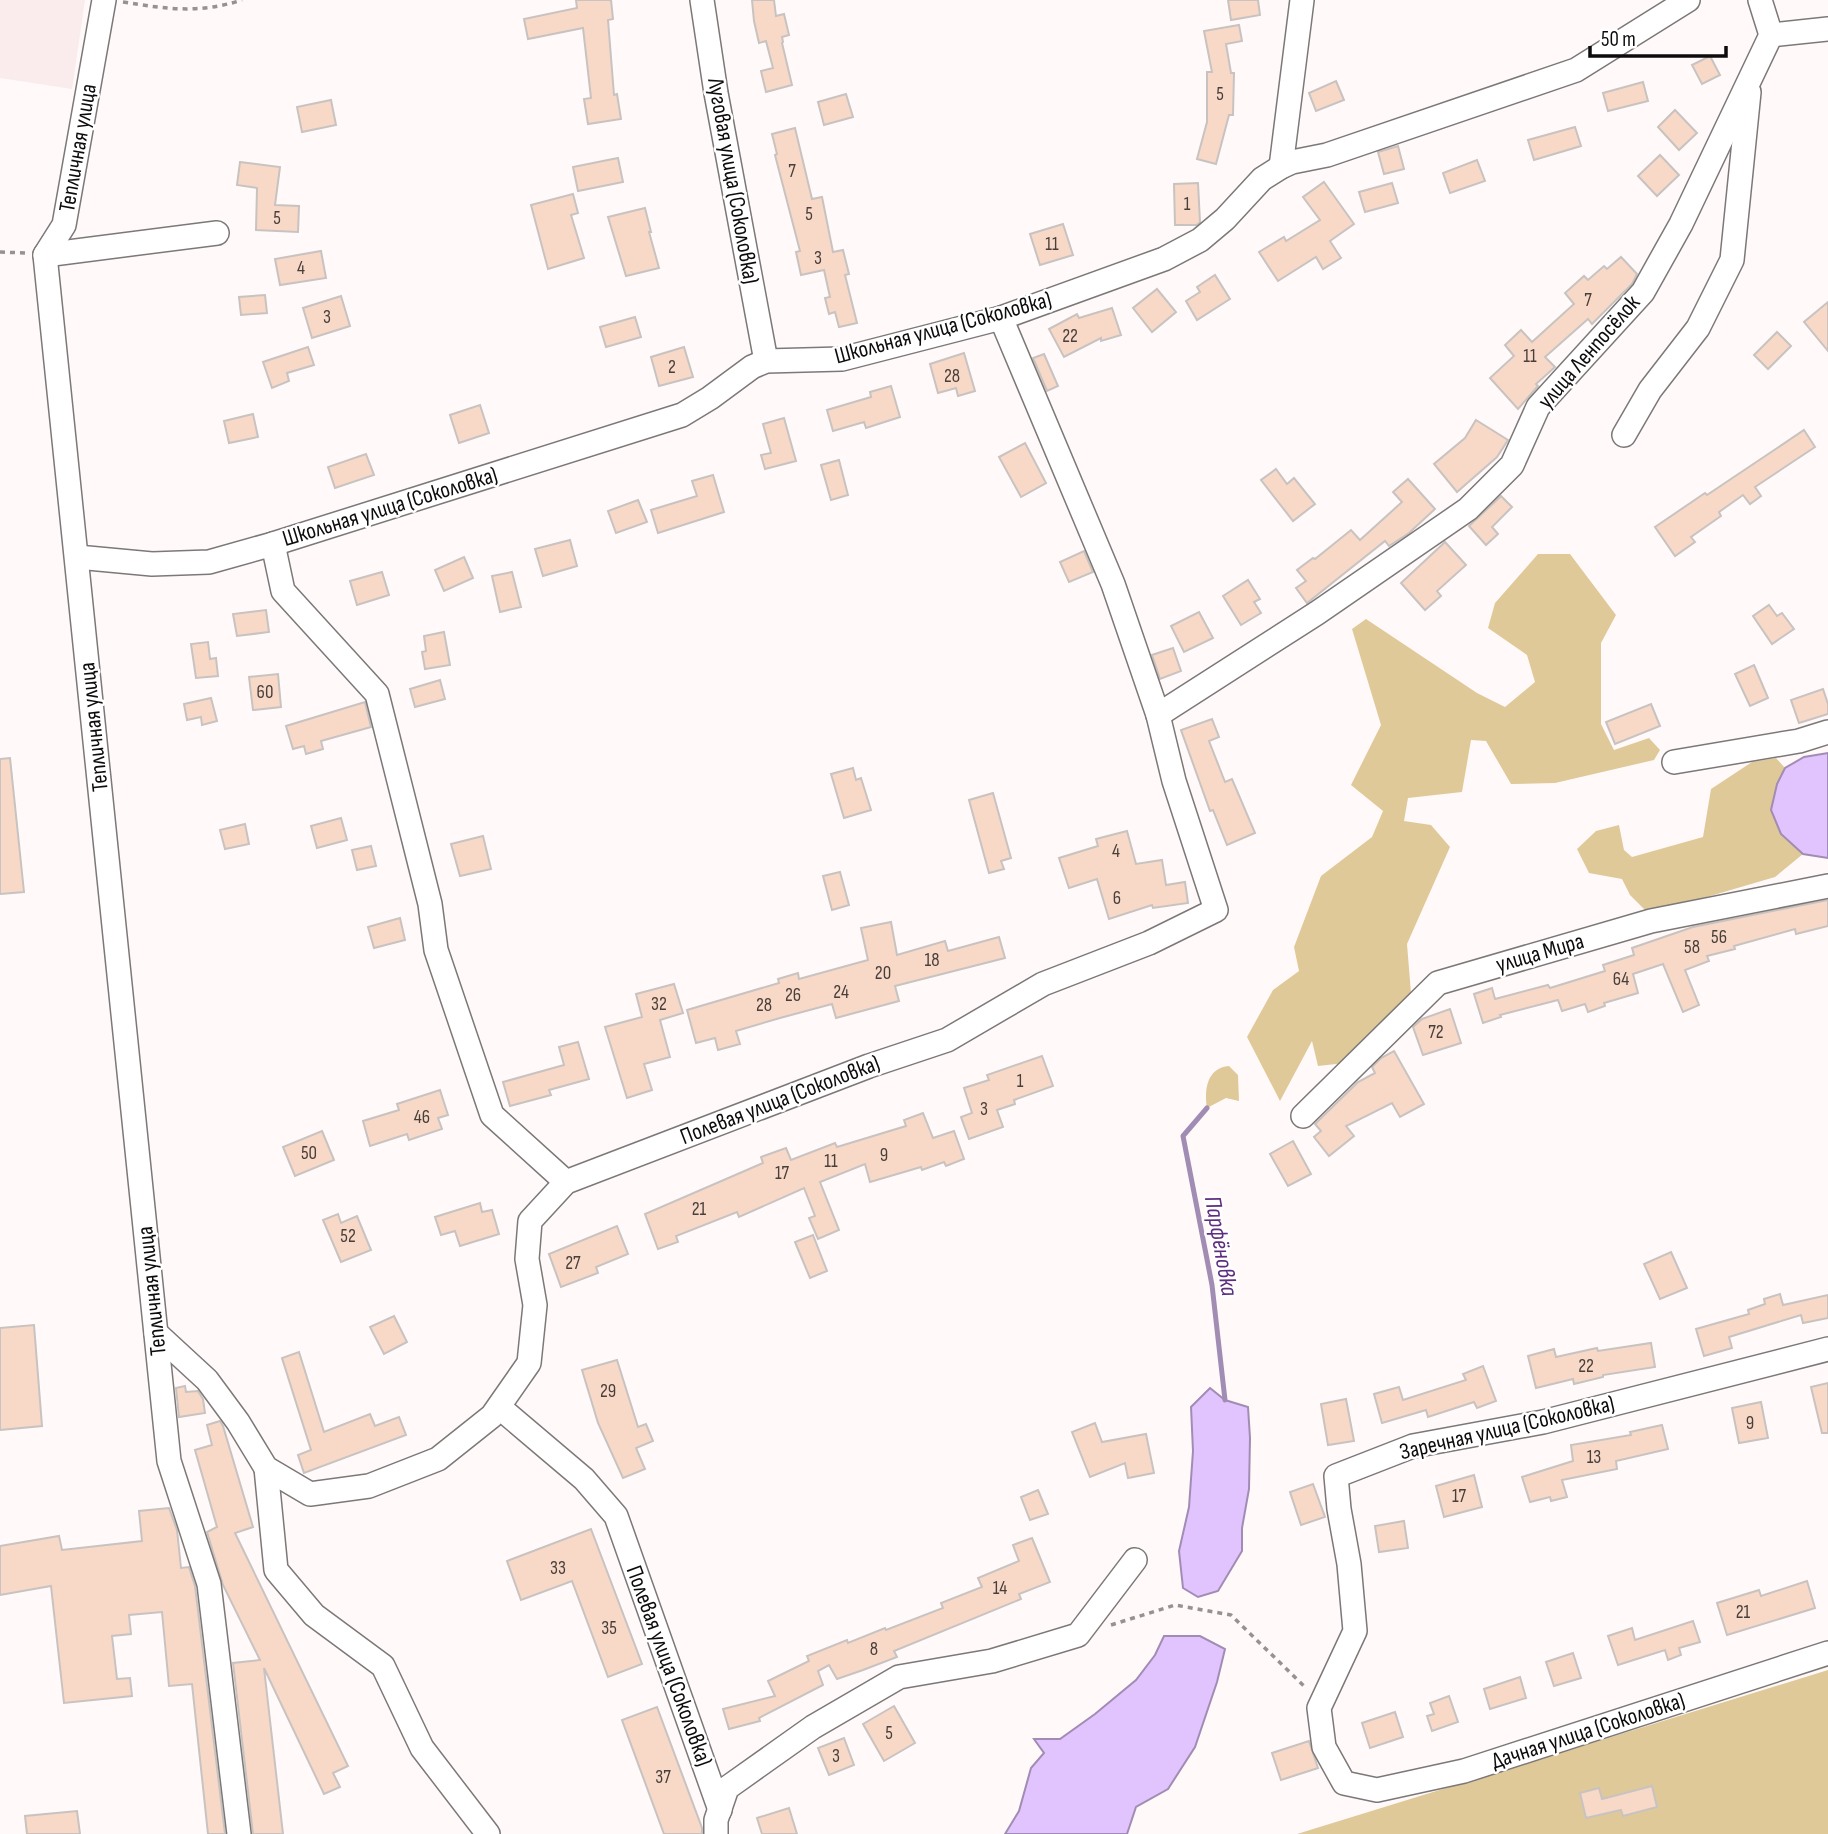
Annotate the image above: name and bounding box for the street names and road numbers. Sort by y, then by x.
street label: Луговая улица (Соколовка) [701,75,765,286]
street label: Тепличная улица [53,82,103,214]
street label: Школьная улица (Соколовка) [831,286,1055,370]
street label: улица Ленпосёлок [1532,289,1646,415]
street label: Школьная улица (Соколовка) [279,461,501,553]
street label: Тепличная улица [73,661,115,793]
street label: улица Мира [1493,927,1587,979]
street label: Полевая улица (Соколовка) [676,1049,884,1151]
street label: Тепличная улица [131,1225,173,1357]
street label: Заречная улица (Соколовка) [1397,1390,1617,1466]
street label: Полевая улица (Соколовка) [620,1562,718,1770]
street label: Дачная улица (Соколовка) [1488,1686,1688,1776]

